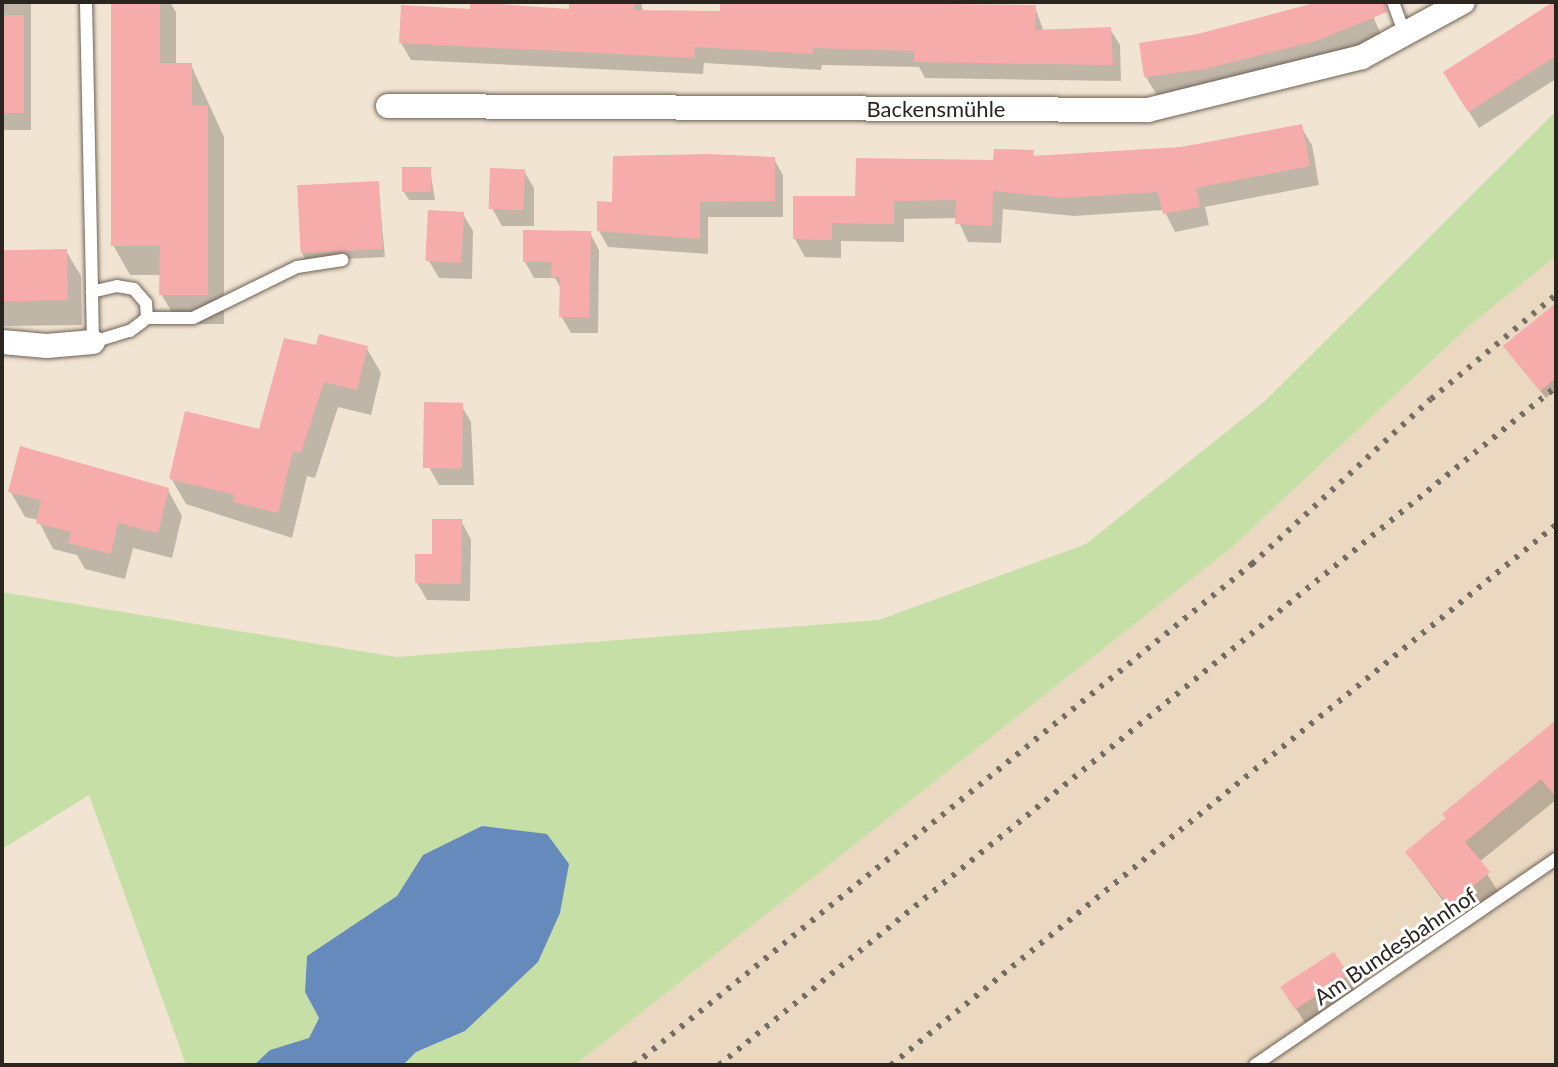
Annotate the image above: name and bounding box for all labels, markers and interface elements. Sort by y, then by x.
street label: Backensmühle [867,96,1005,122]
street label: Am Bundesbahnhof [1309,882,1481,1010]

